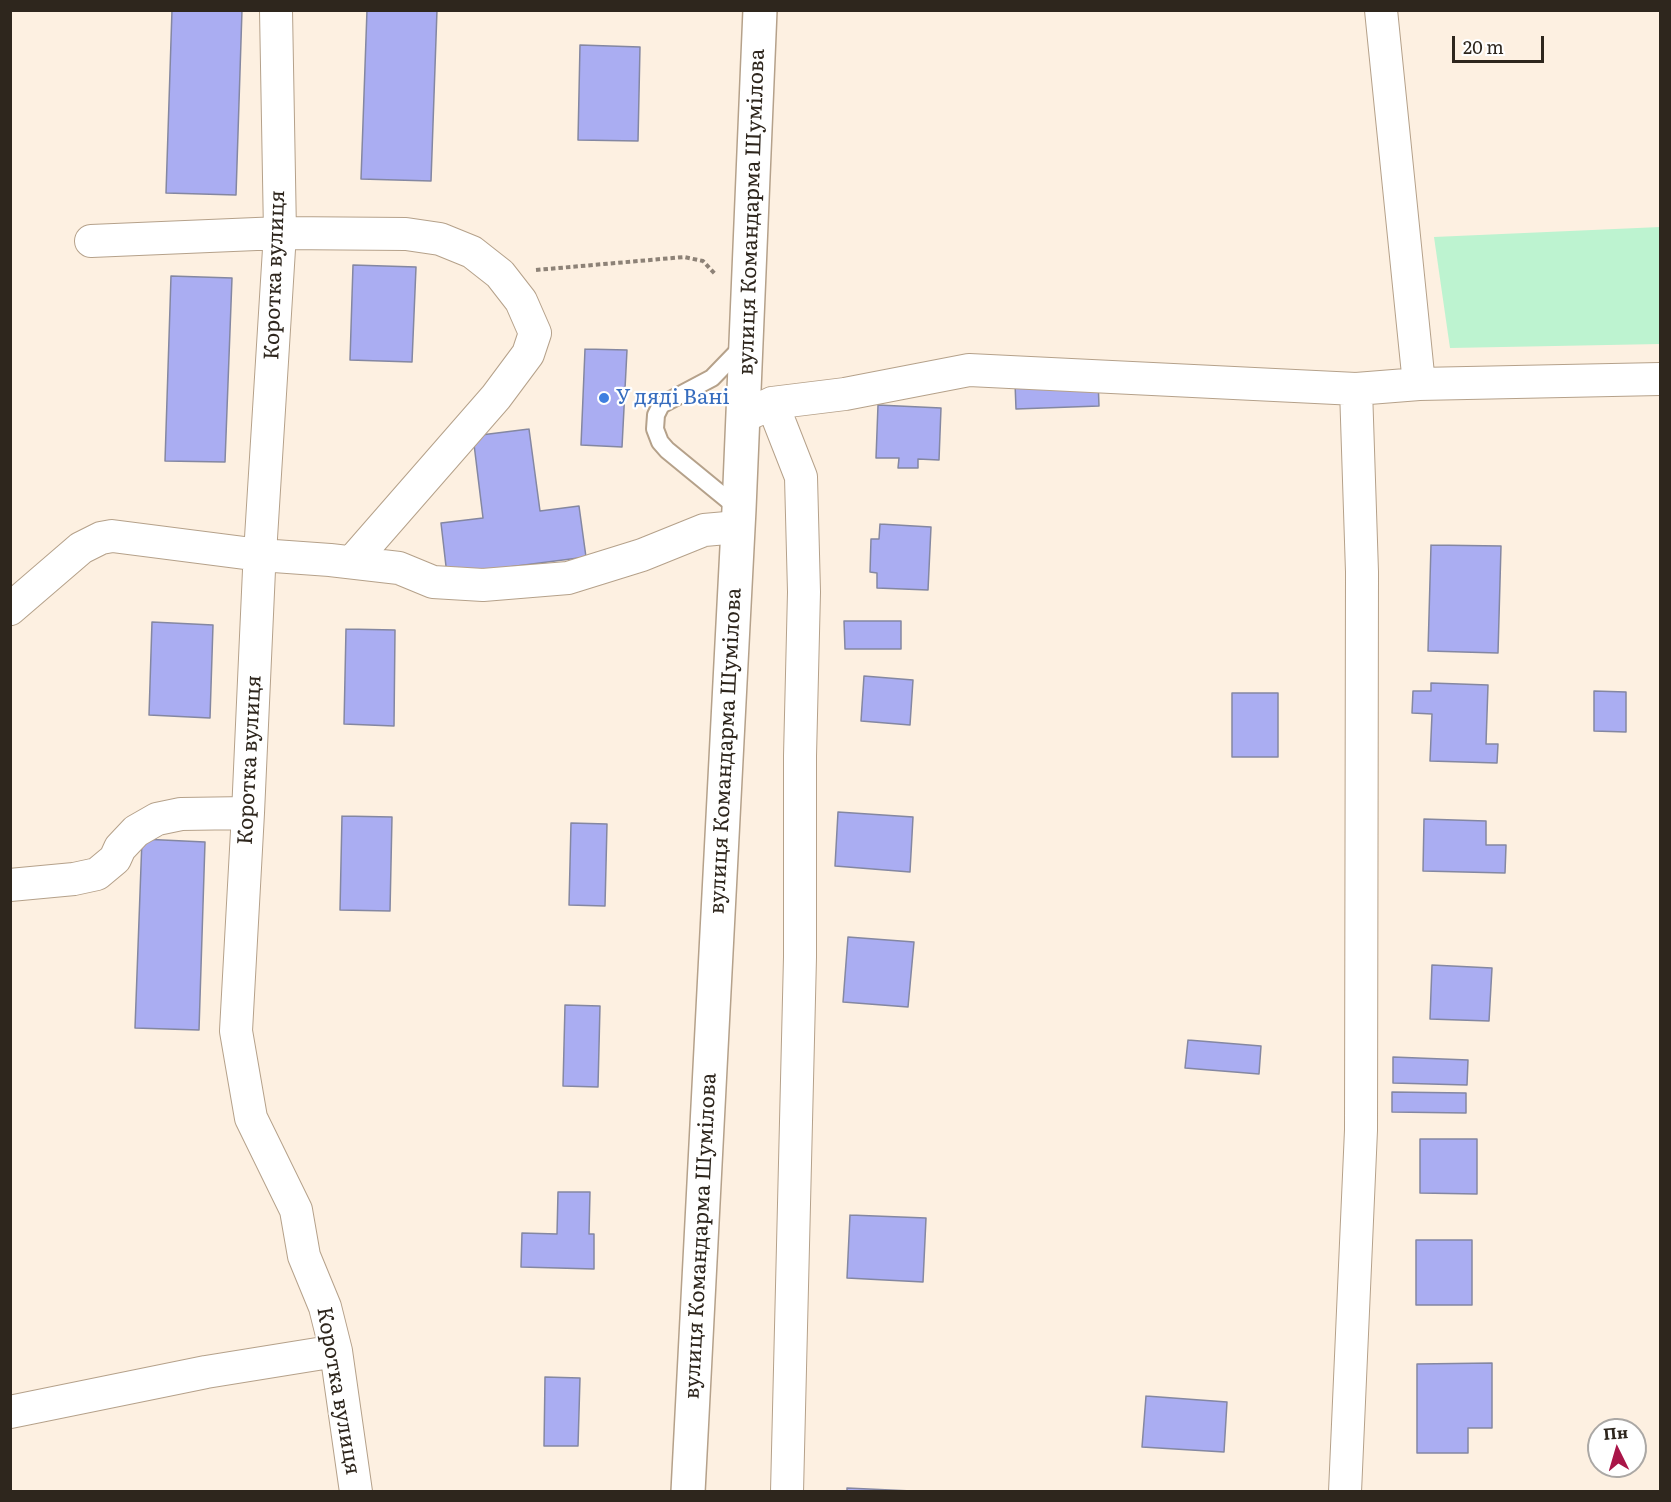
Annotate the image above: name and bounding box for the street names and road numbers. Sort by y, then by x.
street label: вулиця Командарма Шумілова [734,48,770,376]
street label: Коротка вулиця [259,190,291,360]
street label: вулиця Командарма Шумілова [705,587,747,915]
street label: Коротка вулиця [233,674,267,846]
street label: вулиця Командарма Шумілова [680,1072,722,1400]
street label: Коротка вулиця [311,1305,365,1477]

